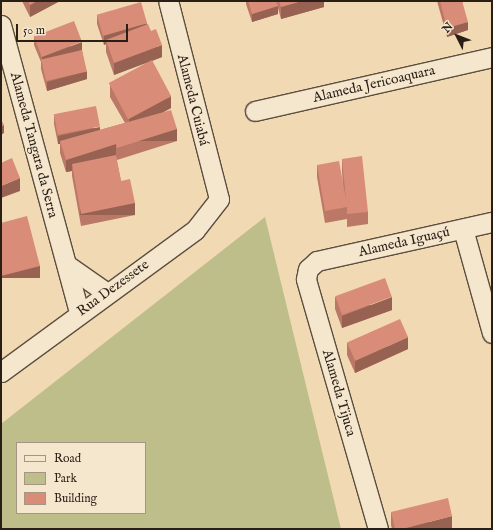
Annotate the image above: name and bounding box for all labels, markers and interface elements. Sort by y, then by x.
scale bar [18,16,130,42]
north arrow [437,16,477,56]
text: N [440,20,456,36]
text: 50 m [23,23,45,38]
street label: Alameda Cuiabá [174,53,212,147]
street label: Alameda Jericoaquara [311,62,437,106]
street label: Alameda Tangara da Serra [6,70,62,220]
street label: Alameda Iguaçú [357,223,451,261]
street label: Rua Dezessete [74,256,152,320]
street label: Alameda Tijuca [319,348,359,438]
legend [16,442,146,514]
text: Road [54,451,81,466]
text: Park [54,471,77,486]
text: Building [54,491,97,506]

